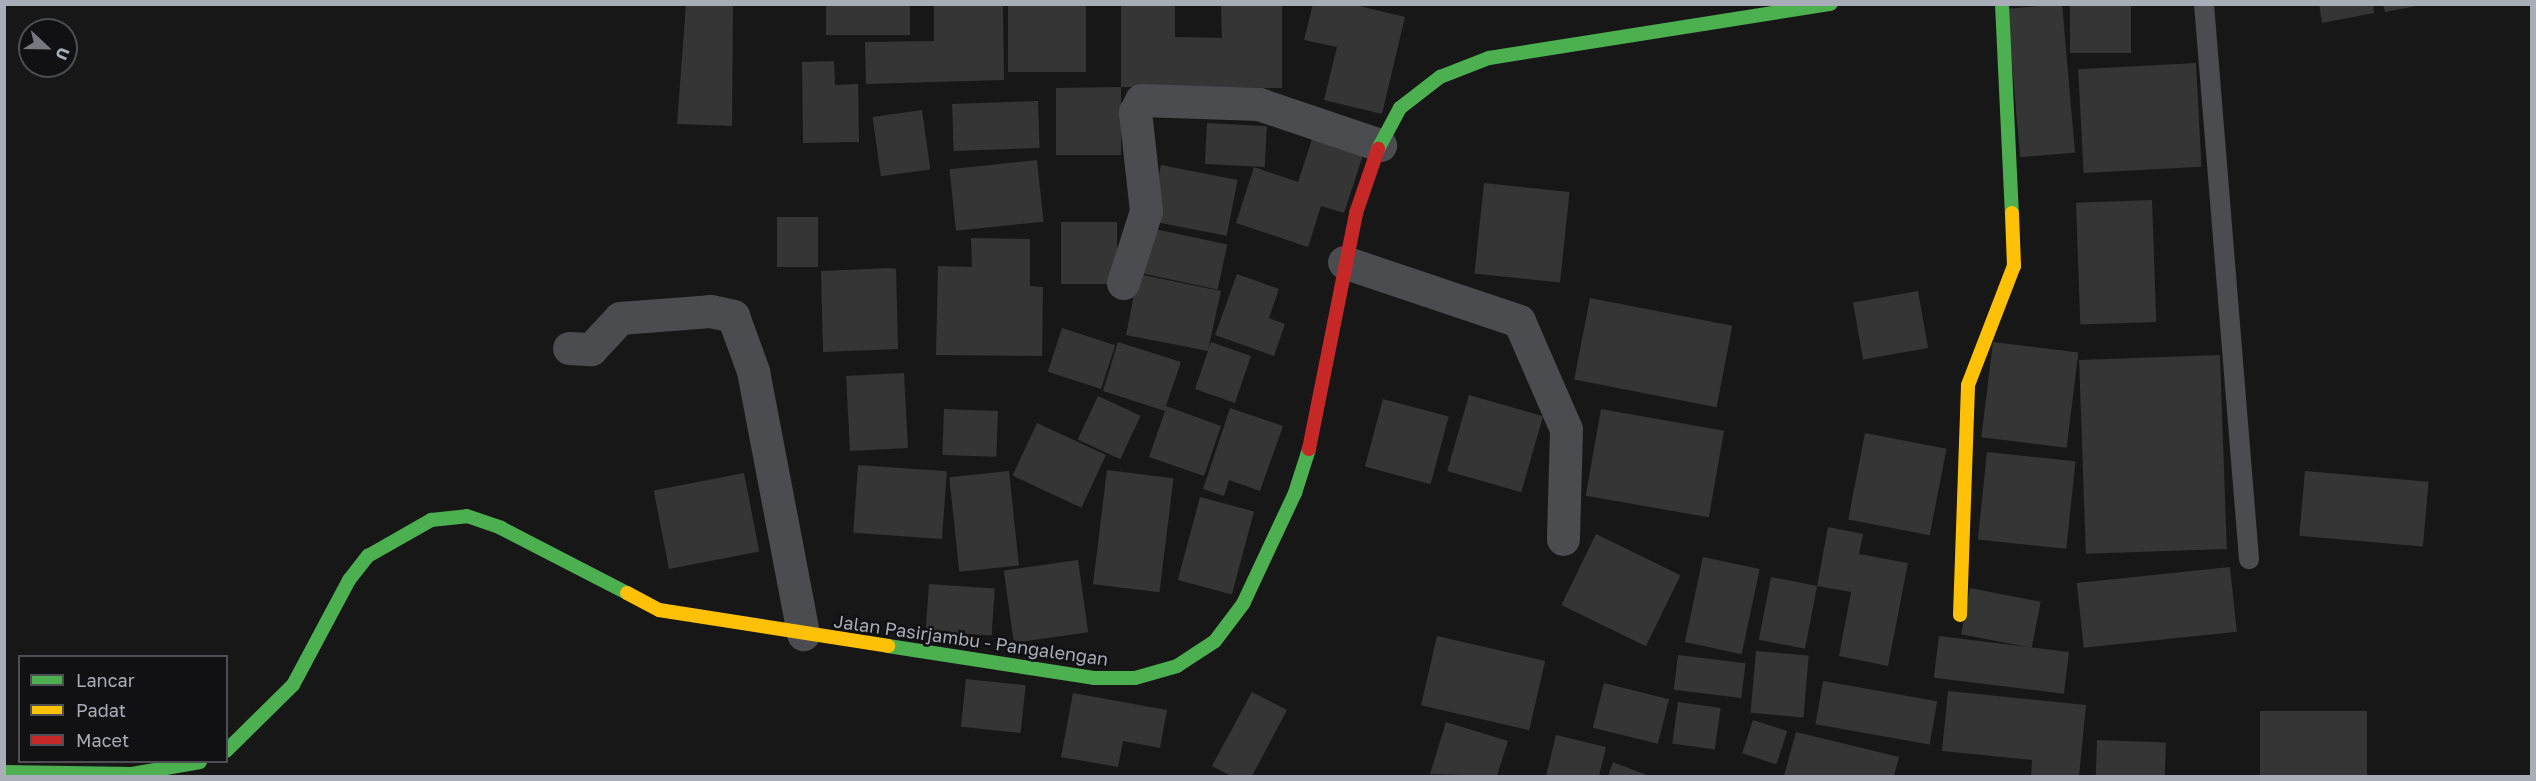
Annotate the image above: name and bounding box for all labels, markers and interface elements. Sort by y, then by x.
north arrow [18,18,78,78]
text: U [51,45,74,63]
street label: Jalan Pasirjambu - Pangalengan [832,610,1110,670]
legend [18,655,228,763]
text: Lancar [76,669,135,691]
text: Padat [76,699,126,721]
text: Macet [76,729,129,751]

